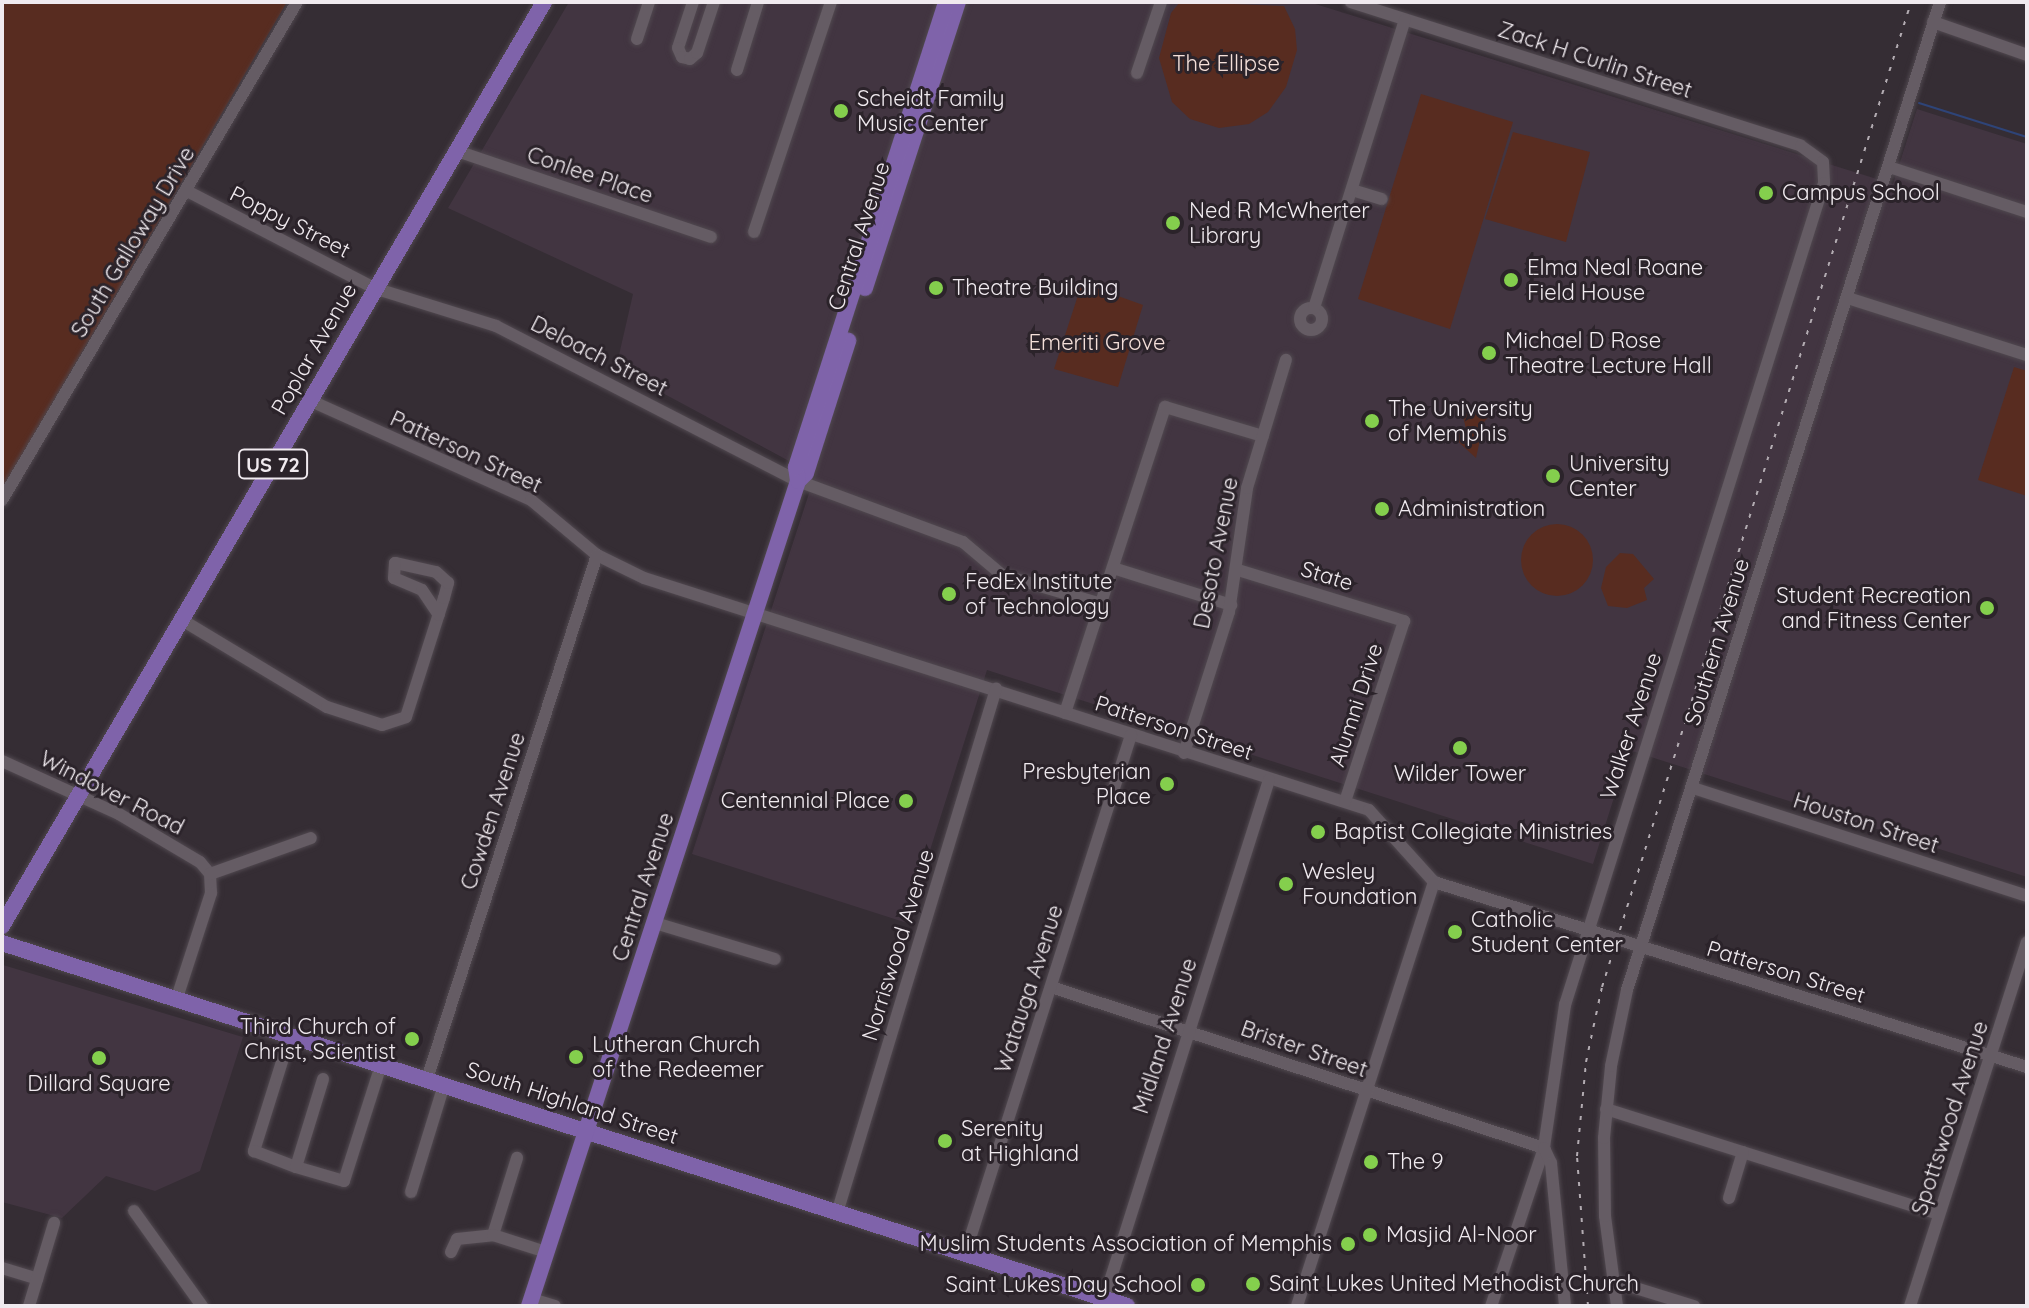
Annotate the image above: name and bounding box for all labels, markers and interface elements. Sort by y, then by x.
street label: Zack H Curlin Street [1495,16,1695,104]
park label: The Ellipse [1172,51,1280,77]
place label: Scheidt Family Music Center [857,85,1005,136]
marker: Scheidt Family Music Center [832,102,850,120]
street label: Conlee Place [524,141,656,209]
street label: South Galloway Drive [66,142,200,342]
street label: Central Avenue [823,158,895,314]
street label: Poppy Street [225,180,355,264]
place label: Campus School [1782,180,1940,206]
marker: Campus School [1757,184,1775,202]
place label: Ned R McWherter Library [1189,197,1370,248]
marker: Ned R McWherter Library [1164,214,1182,232]
place label: Elma Neal Roane Field House [1527,254,1703,306]
marker: Elma Neal Roane Field House [1502,271,1520,289]
place label: Theatre Building [952,275,1118,301]
street label: Poplar Avenue [266,278,362,420]
marker: Theatre Building [927,279,945,297]
street label: Deloach Street [526,310,672,402]
place label: Michael D Rose Theatre Lecture Hall [1505,327,1712,378]
park label: Emeriti Grove [1029,330,1165,356]
marker: Michael D Rose Theatre Lecture Hall [1480,344,1498,362]
place label: The University of Memphis [1388,395,1533,446]
street label: Patterson Street [386,405,546,499]
marker: The University of Memphis [1363,412,1381,430]
road number: US 72 [237,448,309,480]
place label: University Center [1569,450,1670,502]
marker: University Center [1544,467,1562,485]
street label: Desoto Avenue [1188,475,1244,631]
place label: Administration [1398,496,1545,522]
marker: Administration [1373,500,1391,518]
street label: Southern Avenue [1679,555,1755,729]
street label: State [1298,556,1356,596]
place label: FedEx Institute of Technology [965,568,1112,620]
place label: Student Recreation and Fitness Center [1776,582,1971,634]
marker: FedEx Institute of Technology [940,585,958,603]
marker: Student Recreation and Fitness Center [1978,599,1996,617]
street label: Alumni Drive [1324,640,1388,770]
street label: Walker Avenue [1595,649,1667,803]
street label: Patterson Street [1092,690,1256,766]
street label: Cowden Avenue [455,729,531,893]
marker: Wilder Tower [1451,739,1469,757]
street label: Windover Road [36,745,188,841]
place label: Presbyterian Place [1022,758,1151,810]
place label: Wilder Tower [1394,761,1526,787]
marker: Presbyterian Place [1158,775,1176,793]
street label: Houston Street [1790,787,1942,859]
place label: Centennial Place [721,788,890,814]
marker: Centennial Place [897,792,915,810]
street label: Central Avenue [607,809,679,965]
place label: Baptist Collegiate Ministries [1334,819,1612,845]
marker: Baptist Collegiate Ministries [1309,823,1327,841]
street label: Norriswood Avenue [856,846,940,1044]
place label: Wesley Foundation [1302,858,1417,910]
marker: Wesley Foundation [1277,875,1295,893]
street label: Watauga Avenue [989,901,1069,1077]
place label: Catholic Student Center [1471,906,1623,958]
marker: Catholic Student Center [1446,923,1464,941]
street label: Patterson Street [1703,935,1869,1009]
street label: Midland Avenue [1127,955,1203,1117]
place label: Third Church of Christ, Scientist [240,1013,396,1064]
street label: Brister Street [1237,1015,1371,1083]
street label: Spottswood Avenue [1906,1018,1994,1218]
marker: Third Church of Christ, Scientist [403,1030,421,1048]
place label: Lutheran Church of the Redeemer [592,1031,764,1082]
marker: Lutheran Church of the Redeemer [567,1048,585,1066]
marker: Dillard Square [90,1049,108,1067]
street label: South Highland Street [463,1056,681,1150]
place label: Dillard Square [27,1071,171,1097]
place label: Serenity at Highland [961,1115,1079,1166]
marker: Serenity at Highland [936,1132,954,1150]
place label: The 9 [1387,1149,1443,1175]
marker: The 9 [1362,1153,1380,1171]
place label: Masjid Al-Noor [1386,1222,1537,1248]
marker: Masjid Al-Noor [1361,1226,1379,1244]
place label: Muslim Students Association of Memphis [920,1231,1332,1257]
marker: Muslim Students Association of Memphis [1339,1235,1357,1253]
place label: Saint Lukes United Methodist Church [1269,1271,1639,1297]
place label: Saint Lukes Day School [946,1272,1182,1298]
marker: Saint Lukes United Methodist Church [1244,1275,1262,1293]
marker: Saint Lukes Day School [1189,1276,1207,1294]

